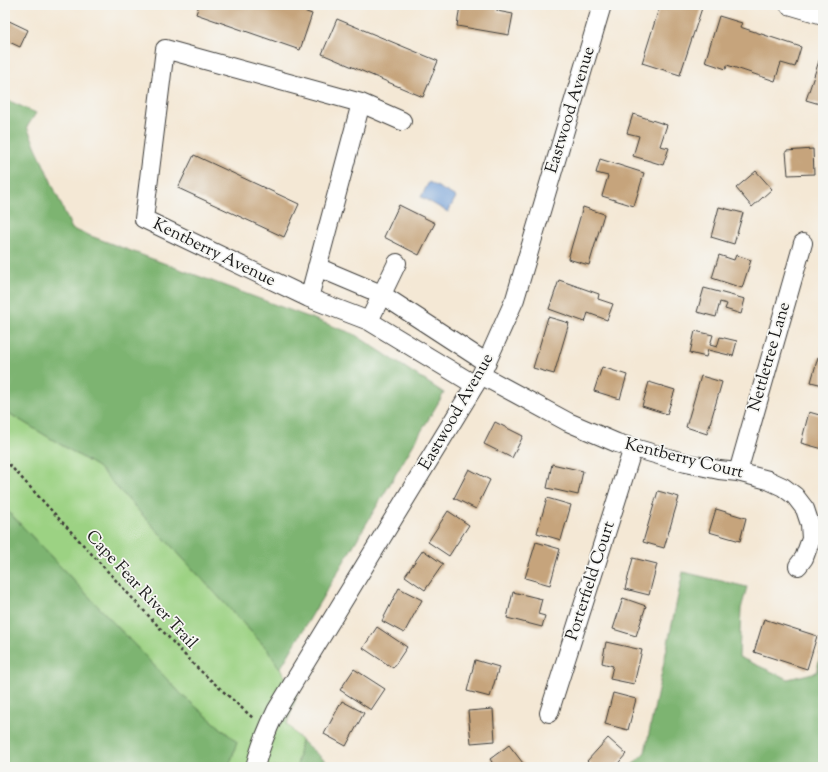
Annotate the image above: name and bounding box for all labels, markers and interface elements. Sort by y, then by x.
street label: Eastwood Avenue [540,44,602,176]
street label: Kentberry Avenue [149,213,279,293]
street label: Nettletree Lane [743,299,797,414]
street label: Eastwood Avenue [414,349,500,475]
street label: Kentberry Court [622,433,746,485]
street label: Porterfield Court [560,518,622,644]
street label: Cape Fear River Trail [80,525,203,655]

